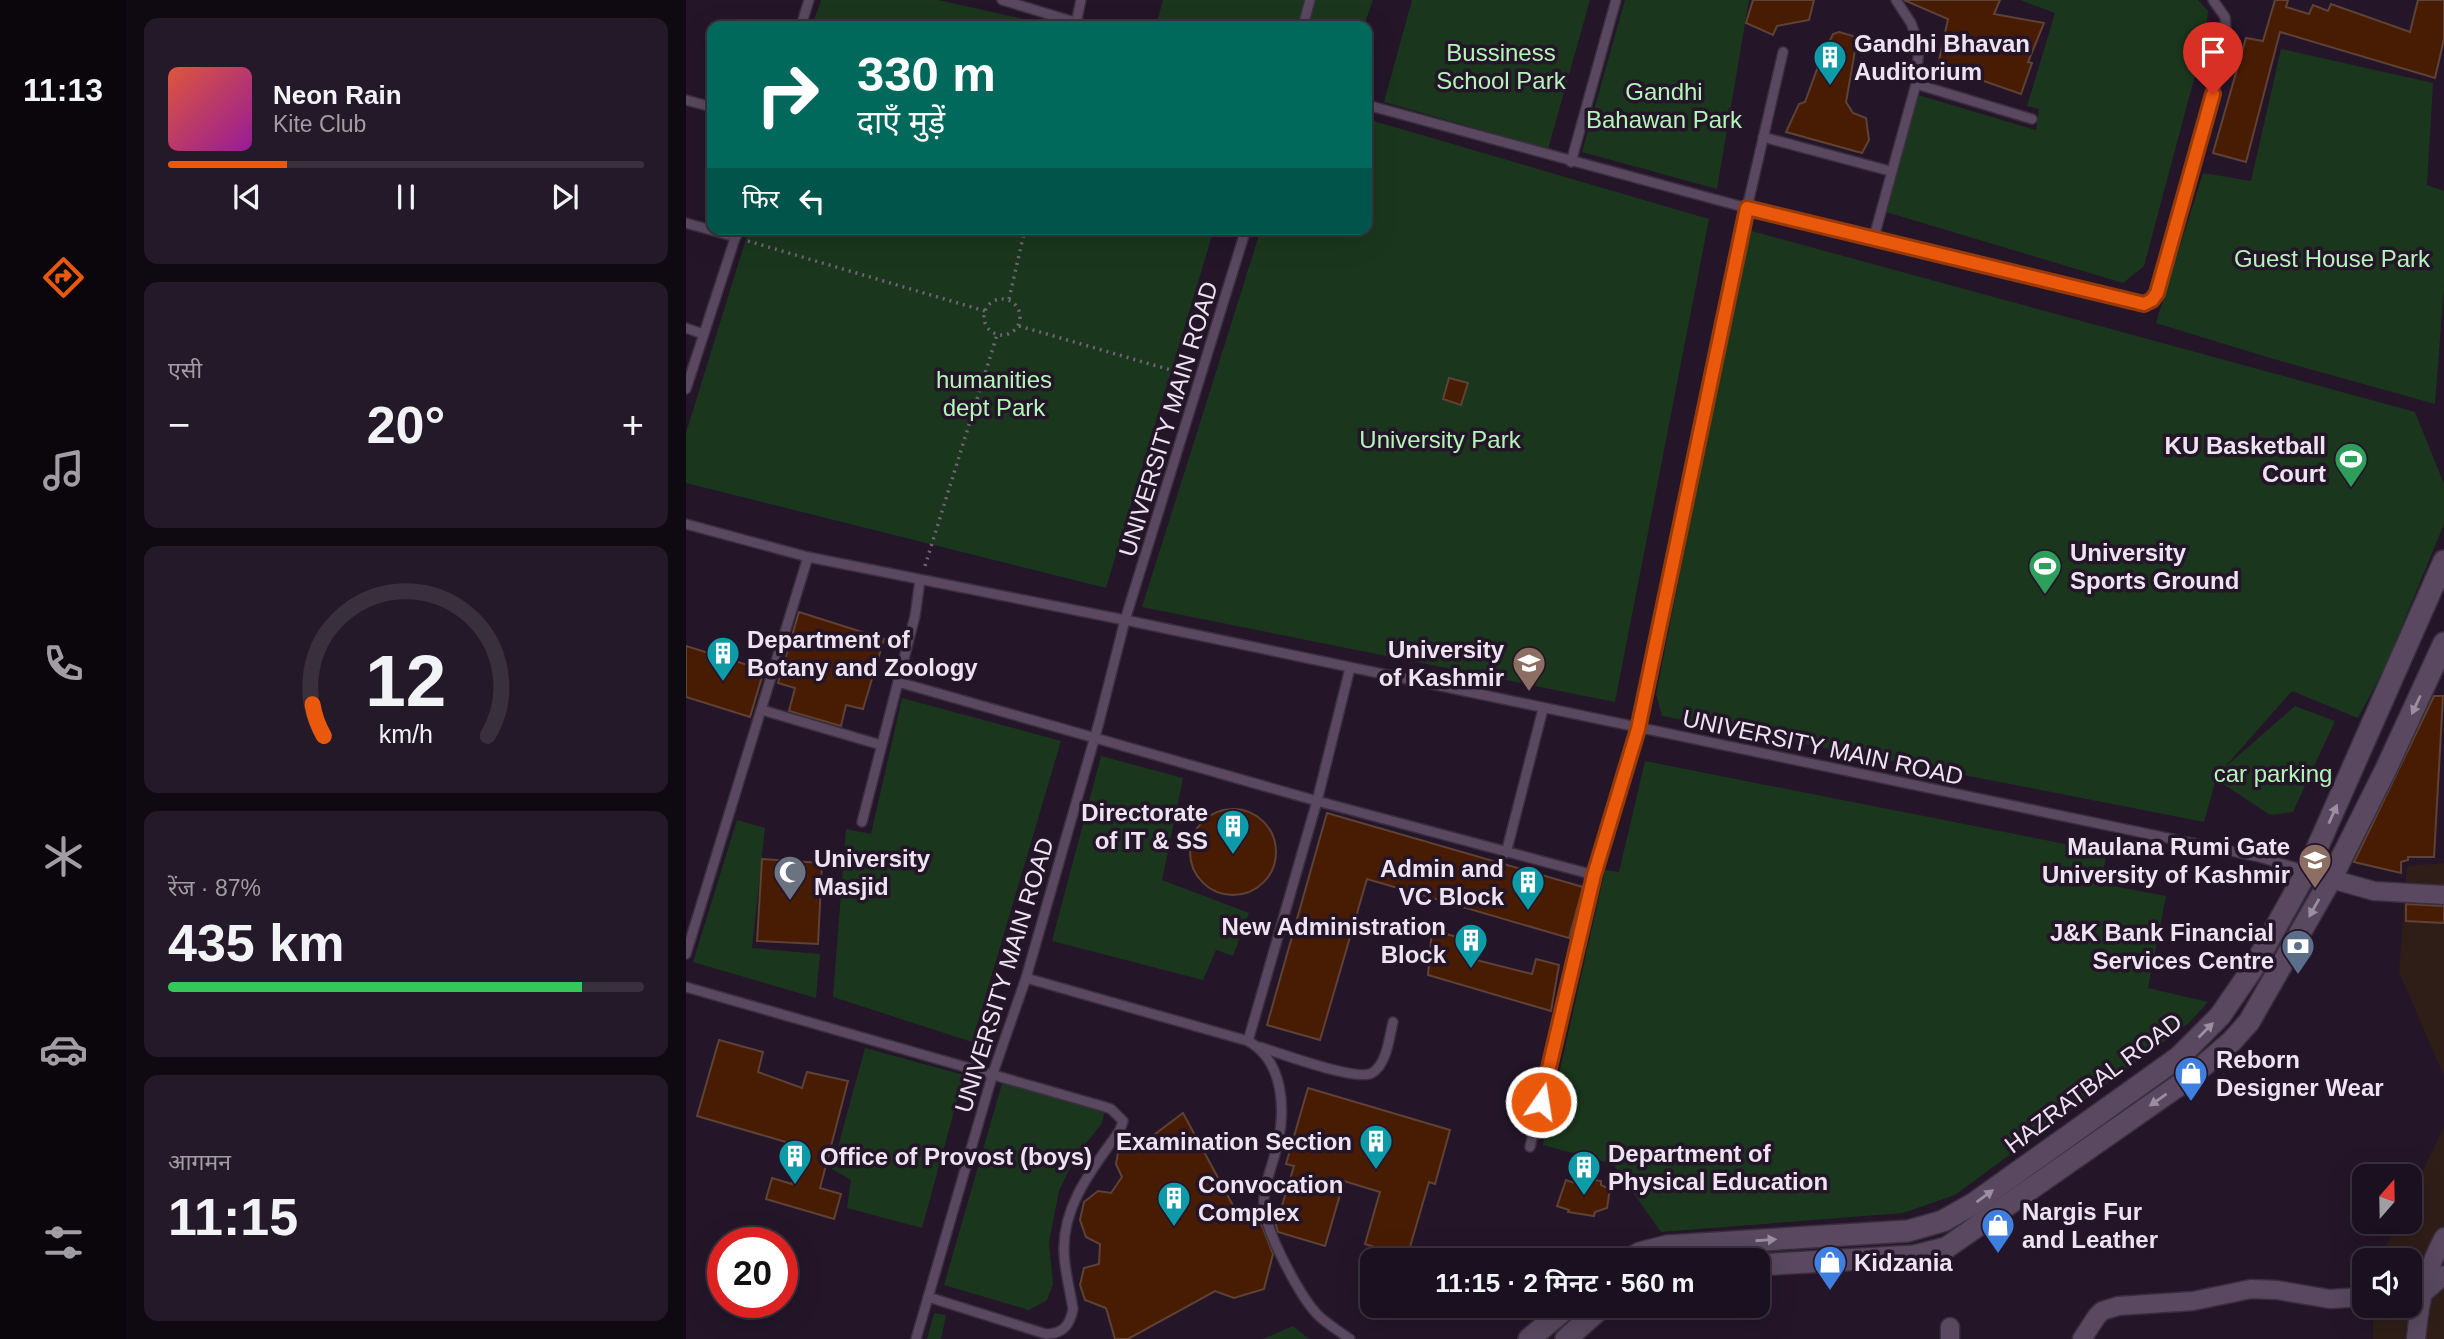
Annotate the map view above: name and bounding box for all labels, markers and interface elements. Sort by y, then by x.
pin [2183,22,2243,94]
place label: Gandhi Bhavan Auditorium [1854,30,2030,85]
icon: arrive [2194,33,2232,71]
building icon: Gandhi Bhavan Auditorium [1811,38,1849,87]
park label: Bussiness School Park [1436,39,1567,94]
text: 330 m [857,47,996,101]
icon: right [742,49,833,140]
text: 11:13 [23,72,103,108]
park label: Gandhi Bahawan Park [1586,78,1743,133]
text: Neon Rain [273,80,402,110]
text: दाएँ मुड़ें [857,104,945,140]
text: Kite Club [273,111,366,137]
icon: previous [228,178,266,216]
icon: pause [387,178,425,216]
icon: next [546,178,584,216]
icon: left [793,182,831,220]
text: फिर [742,184,779,214]
park label: Guest House Park [2234,245,2431,272]
icon: directions [39,253,88,302]
street label: UNIVERSITY MAIN ROAD [1113,278,1223,560]
text: एसी [168,357,202,383]
park label: humanities dept Park [936,366,1052,421]
text: 20° [367,396,445,454]
text: − [168,404,190,446]
text: + [622,404,644,446]
park label: University Park [1359,426,1522,453]
place label: KU Basketball Court [2165,432,2326,487]
sports icon: KU Basketball Court [2332,440,2370,489]
icon: music [39,446,88,495]
place label: University Sports Ground [2070,539,2239,594]
sports icon: University Sports Ground [2026,547,2064,596]
place label: Department of Botany and Zoology [747,626,978,681]
building icon: Department of Botany and Zoology [704,634,742,683]
place label: University of Kashmir [1379,636,1505,691]
icon: phone [39,639,88,688]
text: 12 [366,640,446,721]
school or university icon: University of Kashmir [1510,644,1548,693]
one-way arrow [2410,695,2422,715]
street label: UNIVERSITY MAIN ROAD [1680,704,1966,790]
text: km/h [379,719,433,747]
park label: car parking [2214,760,2332,787]
place label: Directorate of IT & SS [1081,799,1208,854]
one-way arrow [2327,804,2339,824]
building icon: Directorate of IT & SS [1214,807,1252,856]
icon: climate [39,832,88,881]
place label: Maulana Rumi Gate University of Kashmir [2042,833,2290,888]
street label: UNIVERSITY MAIN ROAD [949,834,1059,1116]
school or university icon: Maulana Rumi Gate University of Kashmir [2296,841,2334,890]
place label: University Masjid [814,845,931,900]
mosque icon: University Masjid [771,853,809,902]
place label: Admin and VC Block [1380,855,1505,910]
building icon: Admin and VC Block [1509,863,1547,912]
text: रेंज · 87% [168,875,261,901]
one-way arrow [2308,899,2320,918]
place label: New Administration Block [1222,913,1447,968]
text: 435 km [168,914,344,972]
place label: J&K Bank Financial Services Centre [2050,919,2274,974]
building icon: New Administration Block [1452,921,1490,970]
bank icon: J&K Bank Financial Services Centre [2279,927,2317,976]
street label: HAZRATBAL ROAD [1999,1008,2187,1158]
one-way arrow [2197,1022,2213,1039]
icon: car [39,1025,88,1074]
place label: Reborn Designer Wear [2216,1046,2384,1101]
shop icon: Reborn Designer Wear [2172,1054,2210,1103]
position arrow [1504,1065,1578,1139]
one-way arrow [2149,1093,2167,1107]
building icon: Examination Section [1357,1122,1395,1171]
place label: Examination Section [1116,1128,1352,1155]
building icon: Office of Provost (boys) [776,1137,814,1186]
place label: Department of Physical Education [1608,1140,1828,1195]
place label: Office of Provost (boys) [820,1143,1092,1170]
building icon: Department of Physical Education [1565,1148,1603,1197]
text: आगमन [168,1149,231,1175]
north arrow [2352,1164,2422,1234]
map controls [2352,1164,2422,1318]
place label: Convocation Complex [1198,1171,1343,1226]
building icon: Convocation Complex [1155,1179,1193,1228]
text: 11:15 [168,1188,298,1246]
one-way arrow [1976,1189,1994,1203]
place label: Nargis Fur and Leather [2022,1198,2158,1253]
shop icon: Nargis Fur and Leather [1979,1206,2017,1255]
icon: filters [39,1218,88,1267]
speed limit sign: 20 [707,1227,798,1318]
one-way arrow [1755,1234,1777,1245]
shop icon: Kidzania [1811,1243,1849,1292]
button: sound [2352,1248,2422,1318]
place label: Kidzania [1854,1249,1953,1276]
text: 11:15 · 2 मिनट · 560 m [1435,1268,1695,1298]

